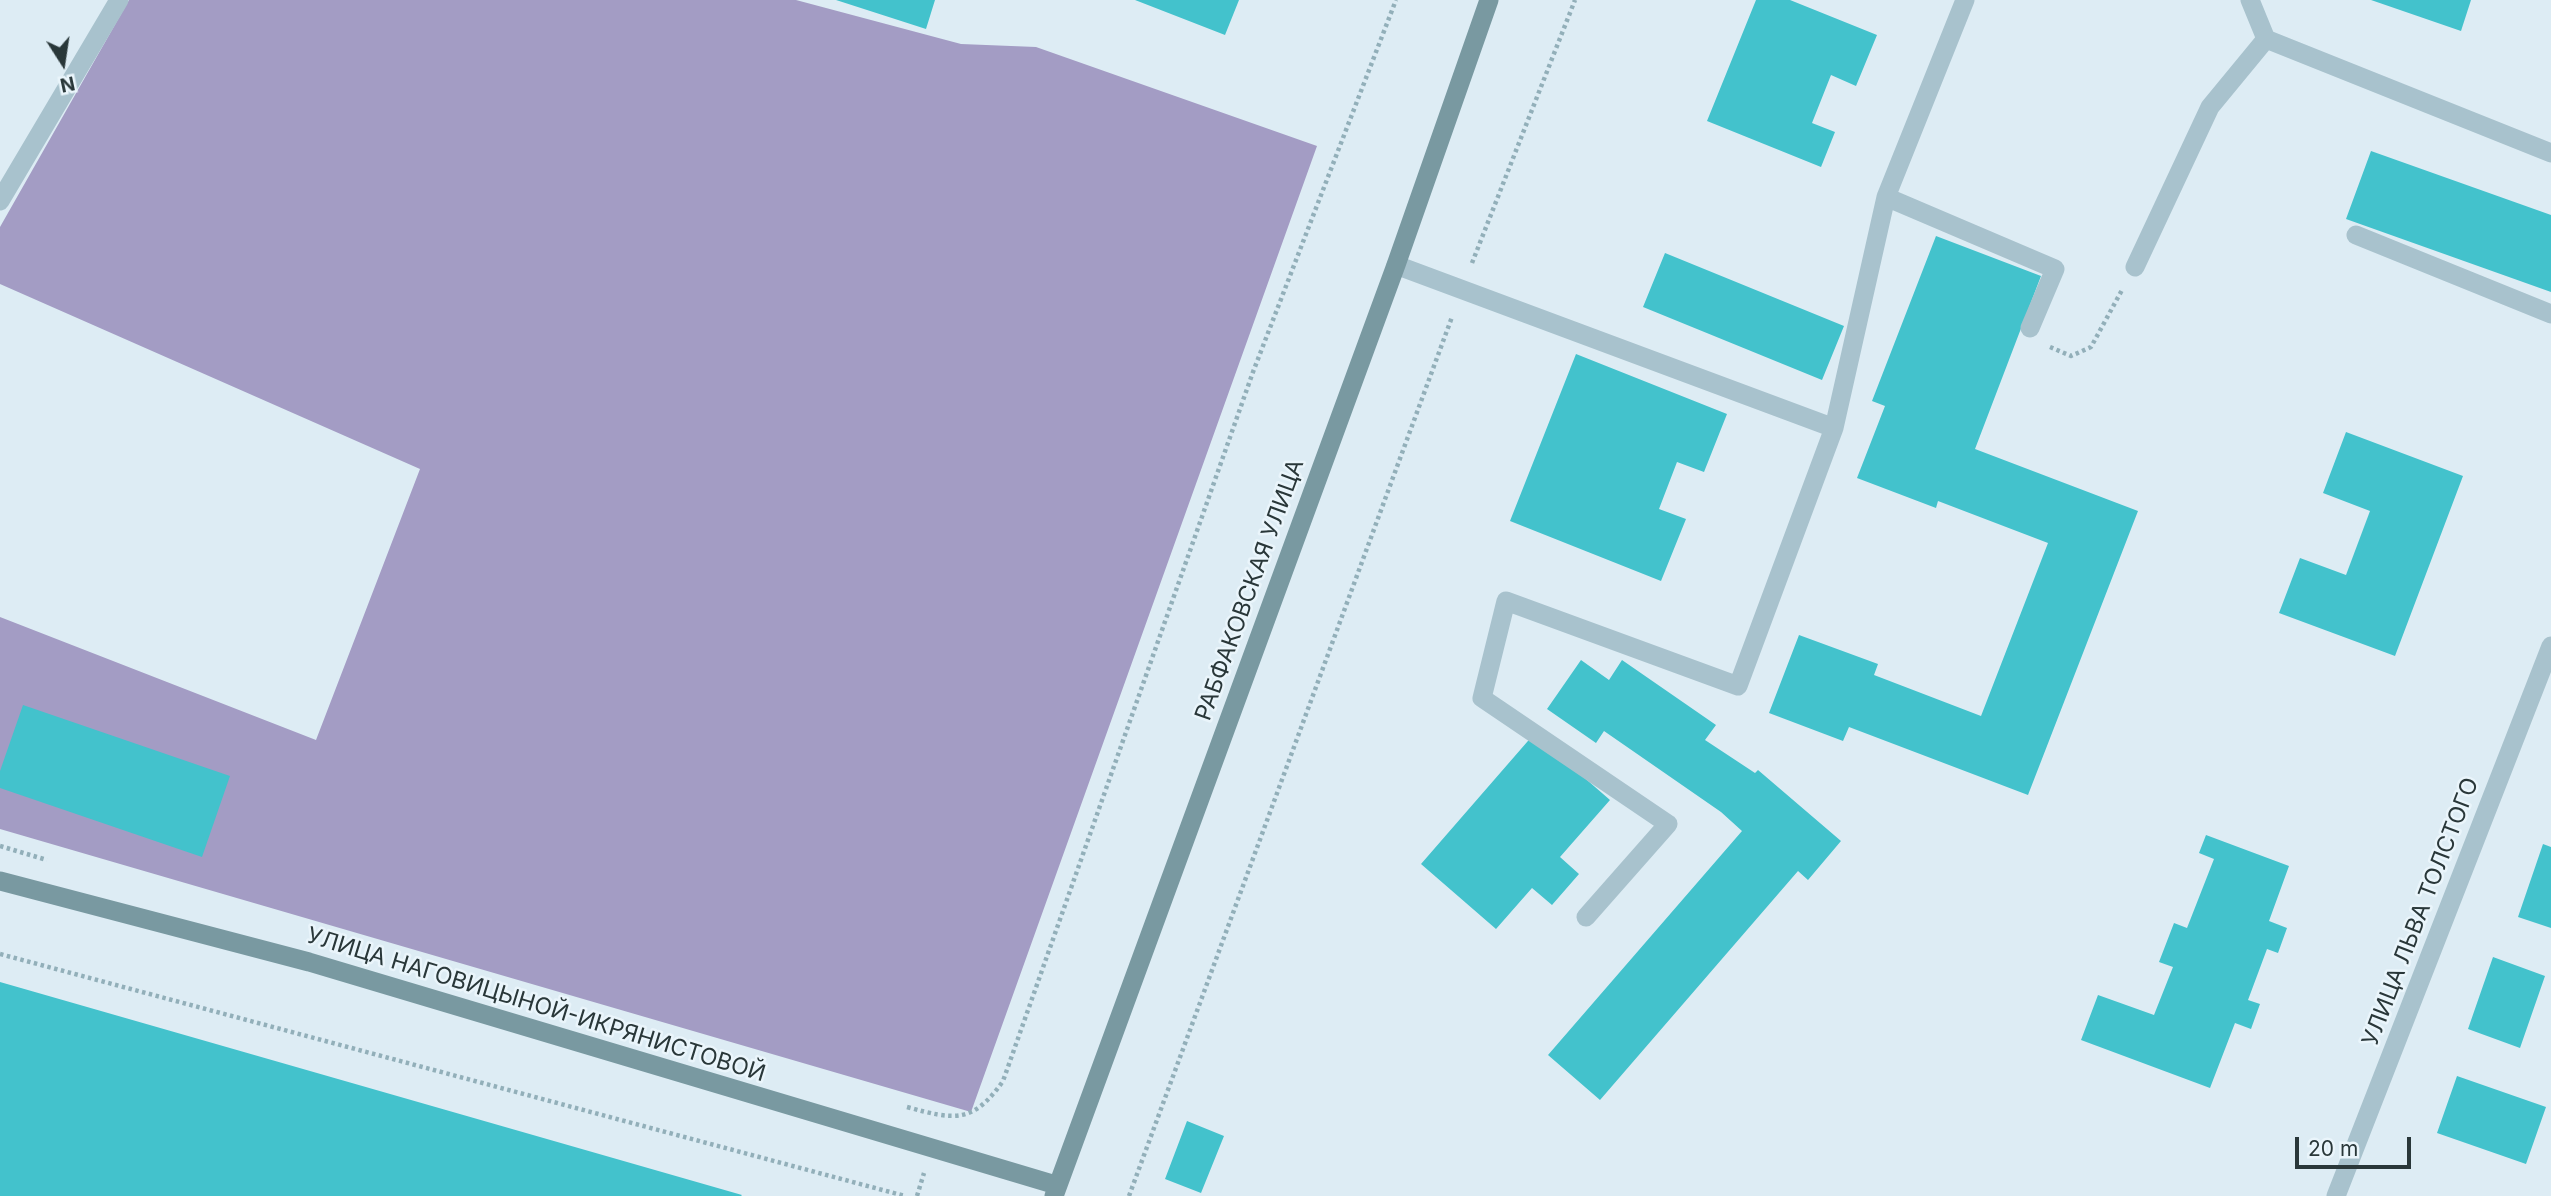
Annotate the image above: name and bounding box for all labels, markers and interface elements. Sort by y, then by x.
north arrow [28,28,98,98]
text: N [58,71,77,97]
street label: РАБФАКОВСКАЯ УЛИЦА [1190,456,1310,724]
street label: УЛИЦА ЛЬВА ТОЛСТОГО [2357,774,2485,1050]
street label: УЛИЦА НАГОВИЦЫНОЙ-ИКРЯНИСТОВОЙ [303,922,769,1088]
scale bar [2299,1122,2414,1166]
text: 20 m [2308,1136,2358,1161]

